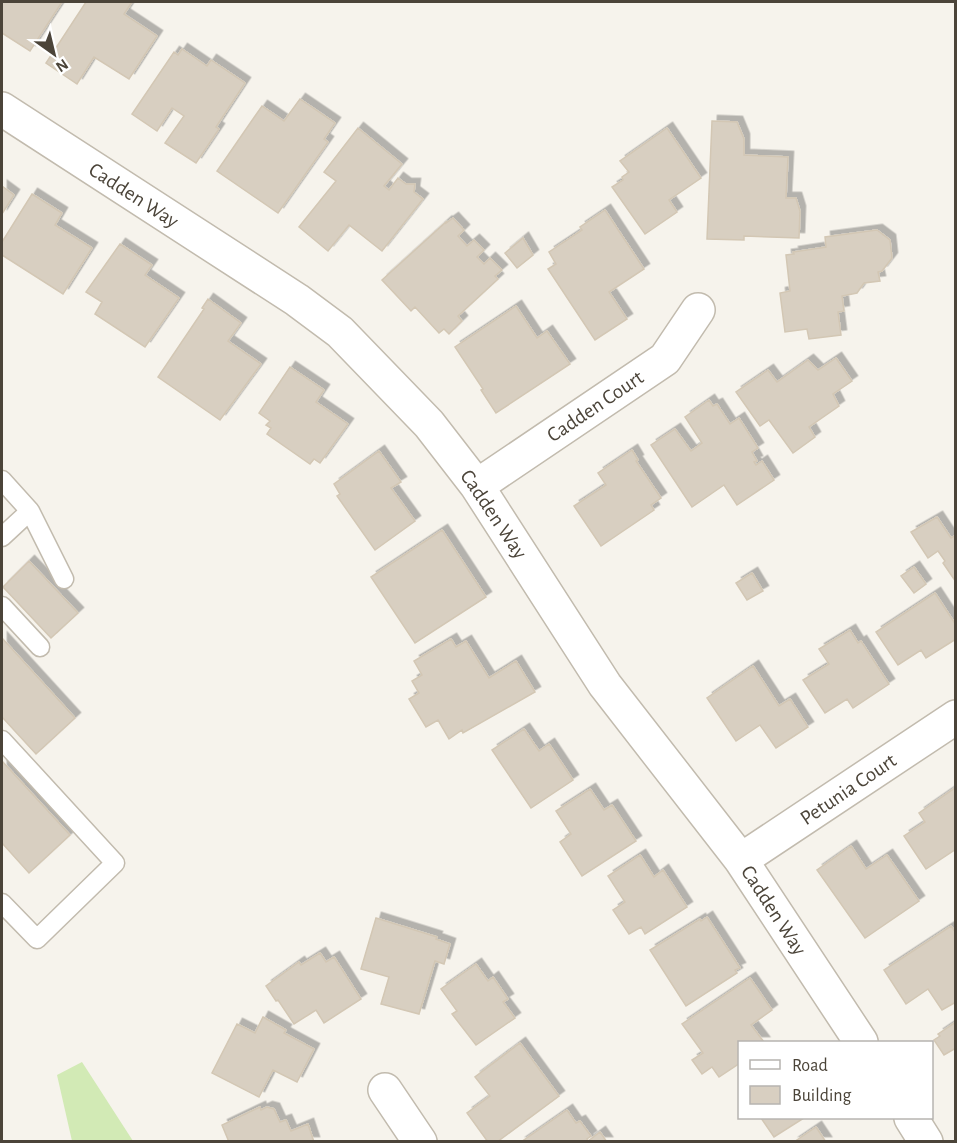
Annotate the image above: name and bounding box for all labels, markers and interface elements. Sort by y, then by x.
north arrow [24,24,84,84]
text: N [53,56,71,75]
street label: Cadden Way [85,159,182,232]
street label: Cadden Court [543,366,647,446]
street label: Cadden Way [456,466,531,563]
street label: Petunia Court [796,750,900,829]
street label: Cadden Way [737,862,810,959]
legend [738,1041,933,1119]
text: Road [792,1057,828,1075]
text: Building [792,1087,852,1105]

